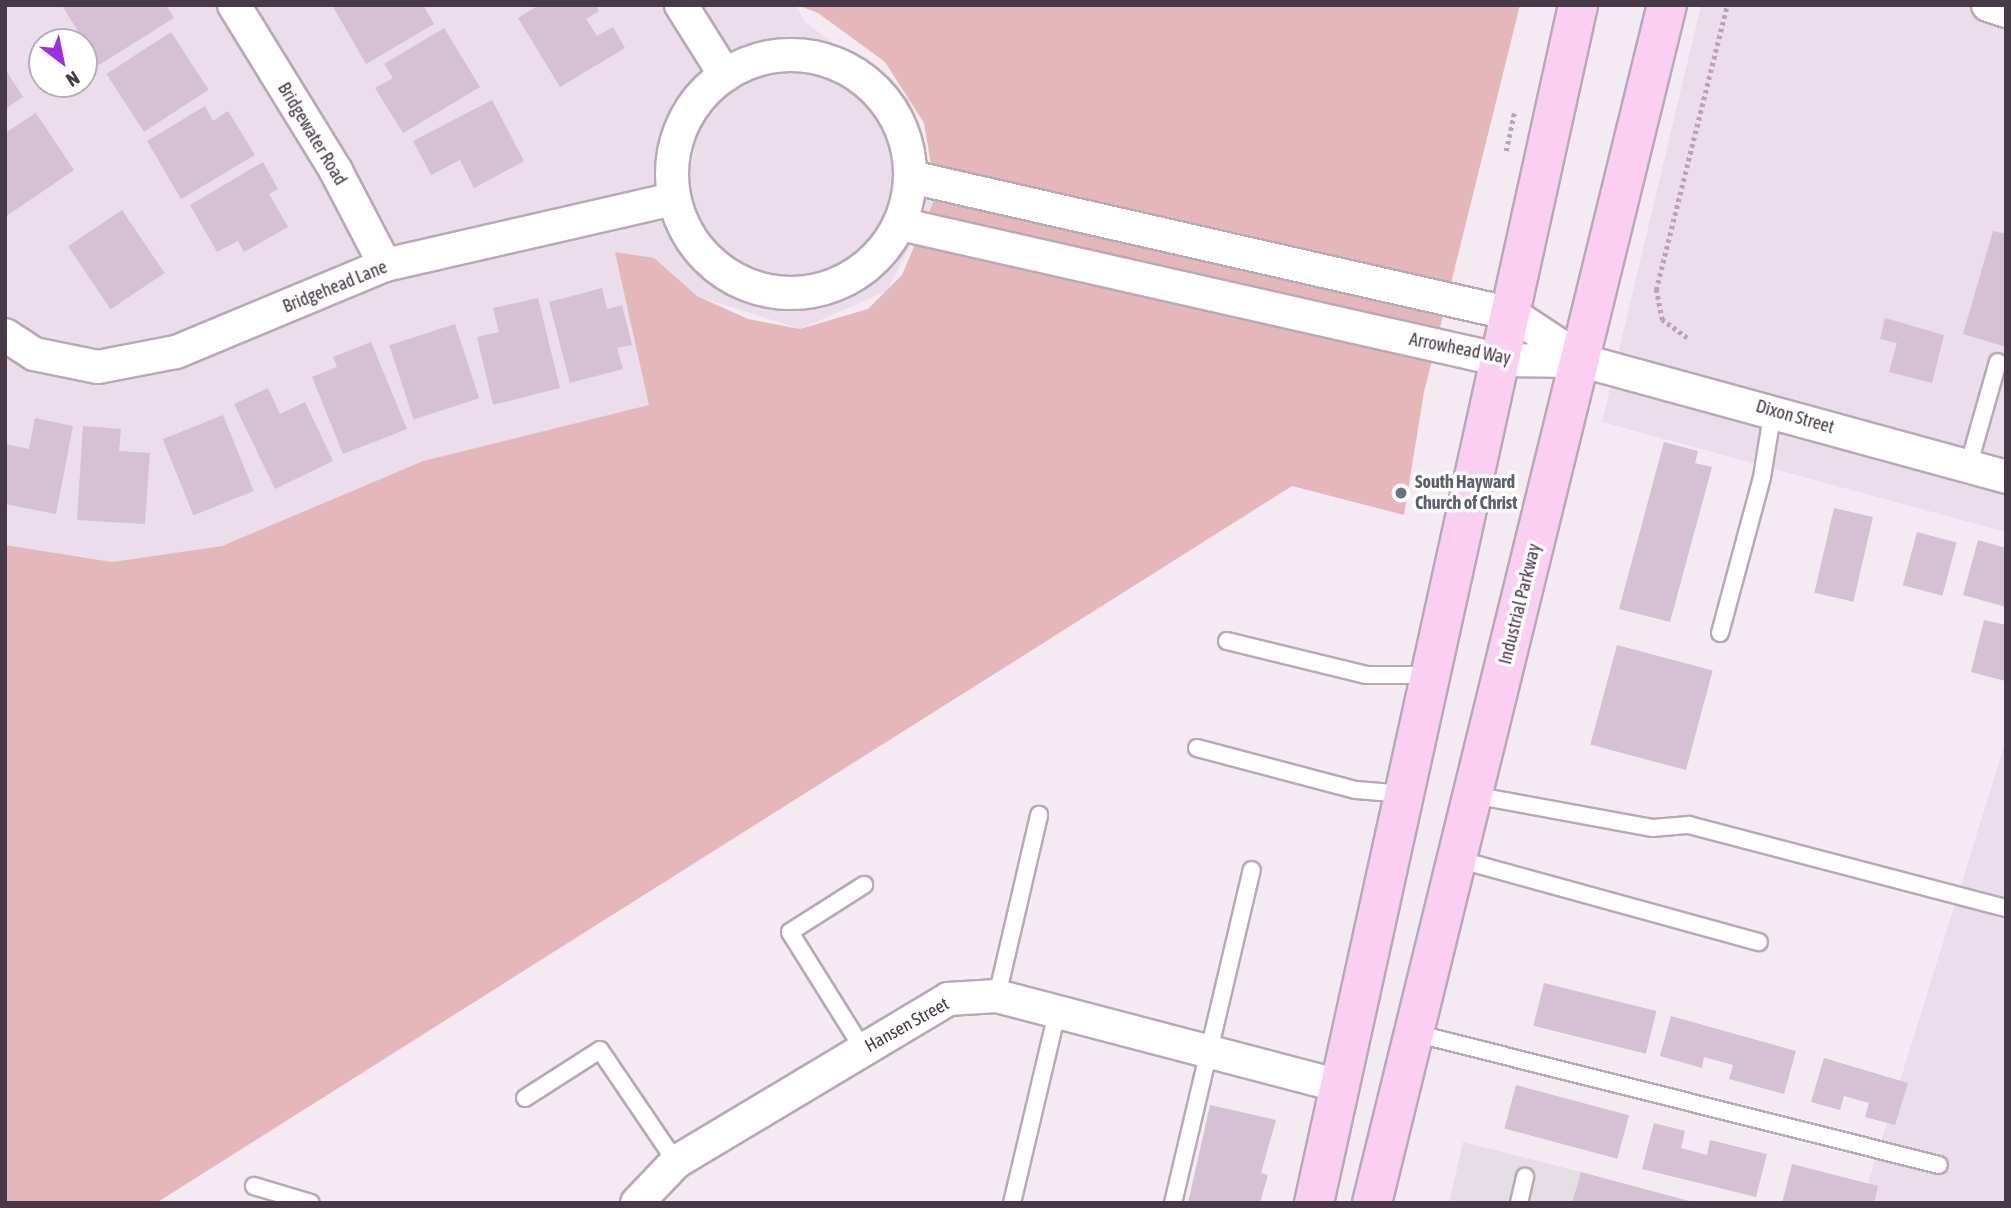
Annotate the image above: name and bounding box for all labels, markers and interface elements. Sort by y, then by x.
north arrow [28,28,98,98]
text: N [62,67,84,91]
street label: Bridgewater Road [273,79,351,189]
street label: Bridgehead Lane [280,256,390,318]
street label: Arrowhead Way [1407,329,1513,369]
street label: Dixon Street [1753,396,1837,438]
place label: South Hayward Church of Christ [1415,472,1517,514]
marker: South Hayward Church of Christ [1393,485,1409,501]
street label: Industrial Parkway [1495,541,1545,667]
street label: Hansen Street [861,993,953,1057]

